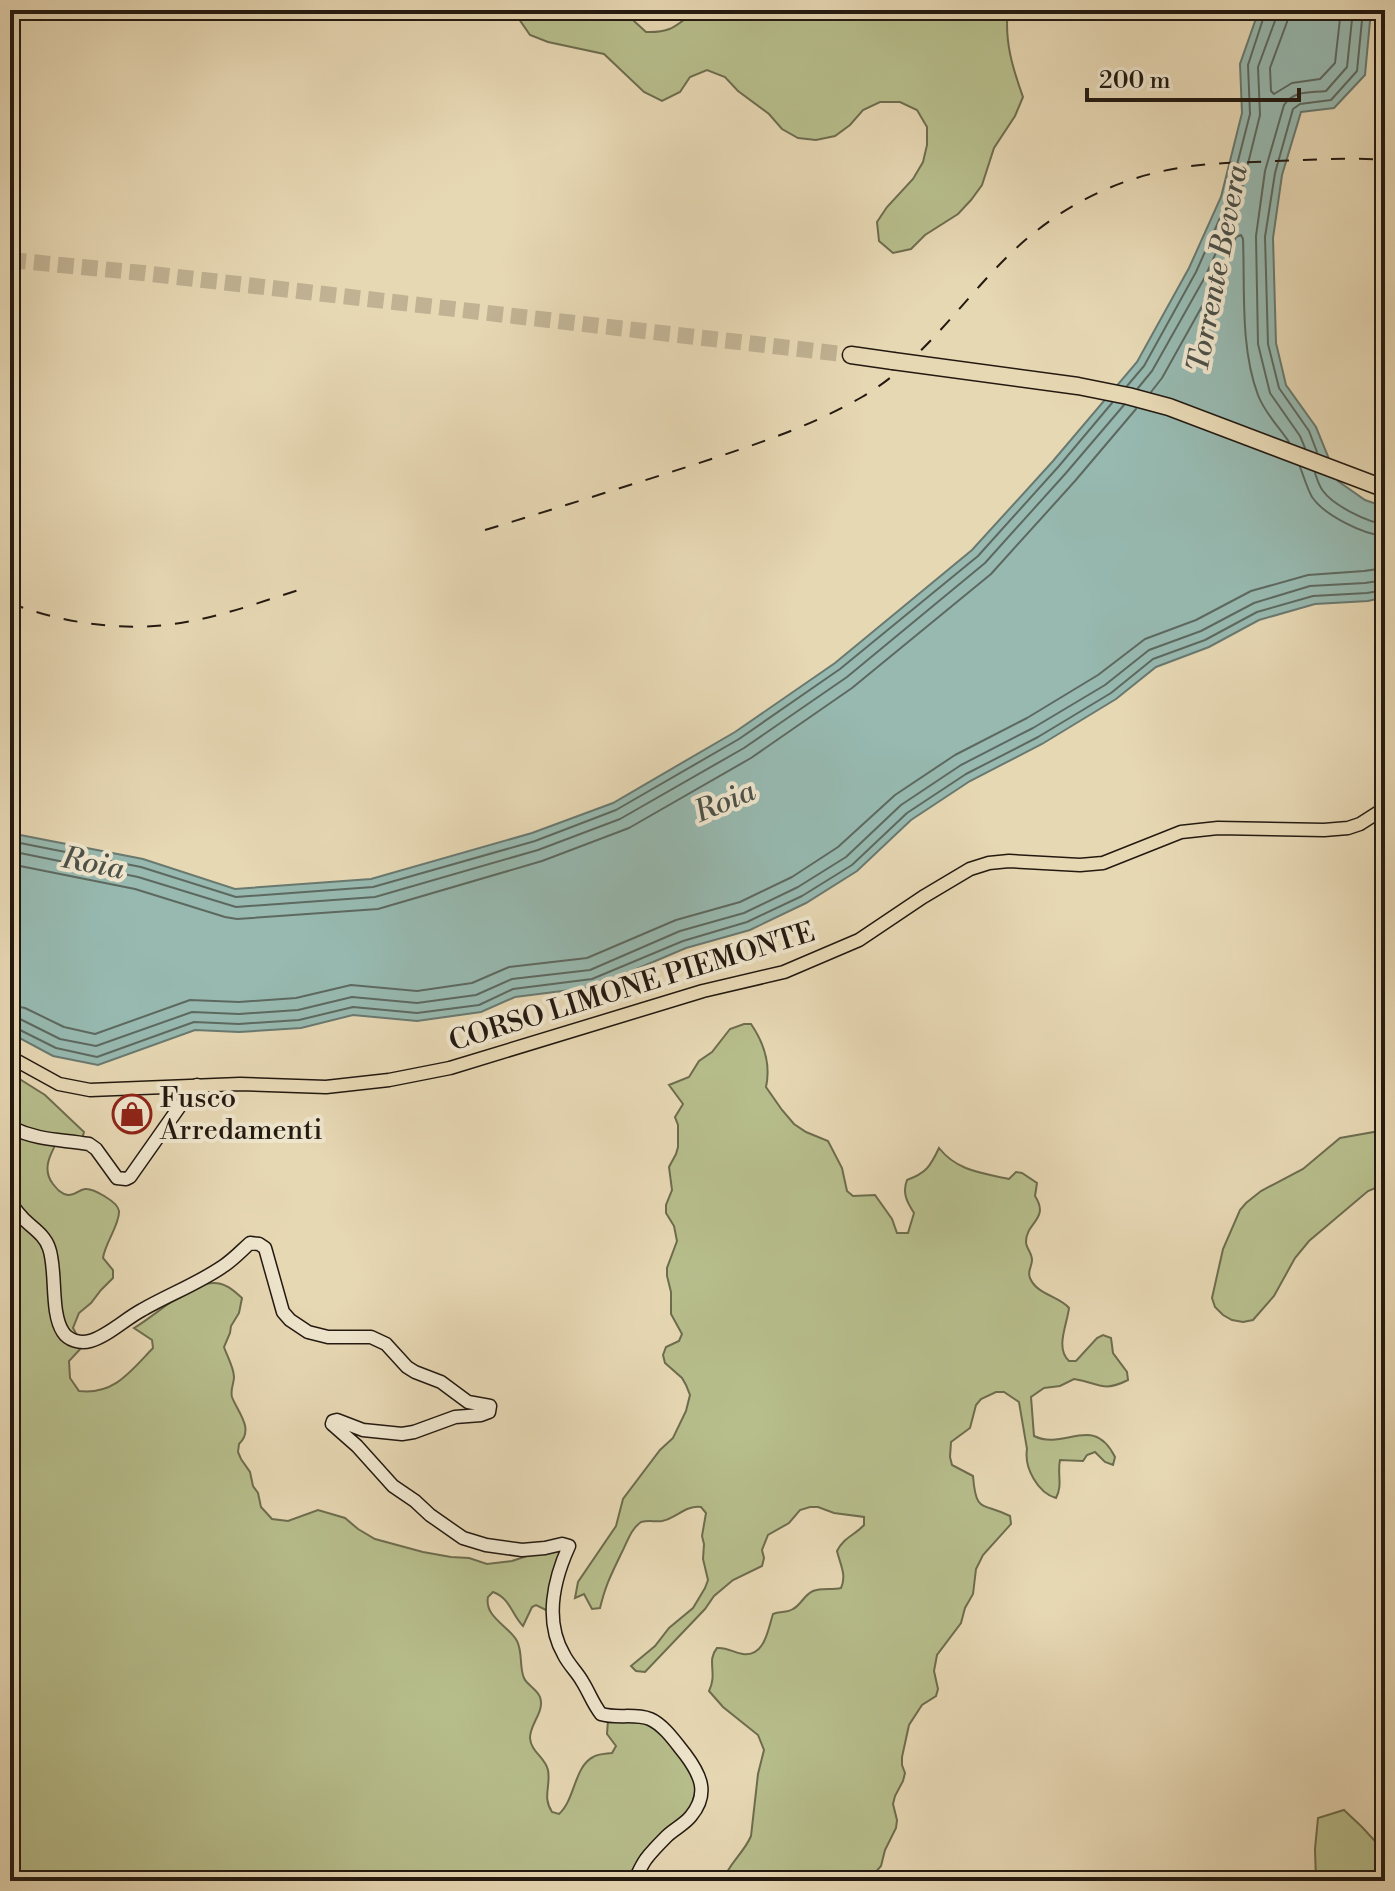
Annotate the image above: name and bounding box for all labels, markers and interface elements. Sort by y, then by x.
scale bar [1087,52,1299,102]
text: 200 m [1099,66,1170,96]
water label: Torrente Bevera [1179,161,1257,376]
water label: Roia [688,772,762,832]
water label: Roia [58,839,128,889]
street label: CORSO LIMONE PIEMONTE [445,915,819,1059]
place label: Fusco Arredamenti [159,1081,322,1148]
shop icon: Fusco Arredamenti [111,1093,153,1135]

